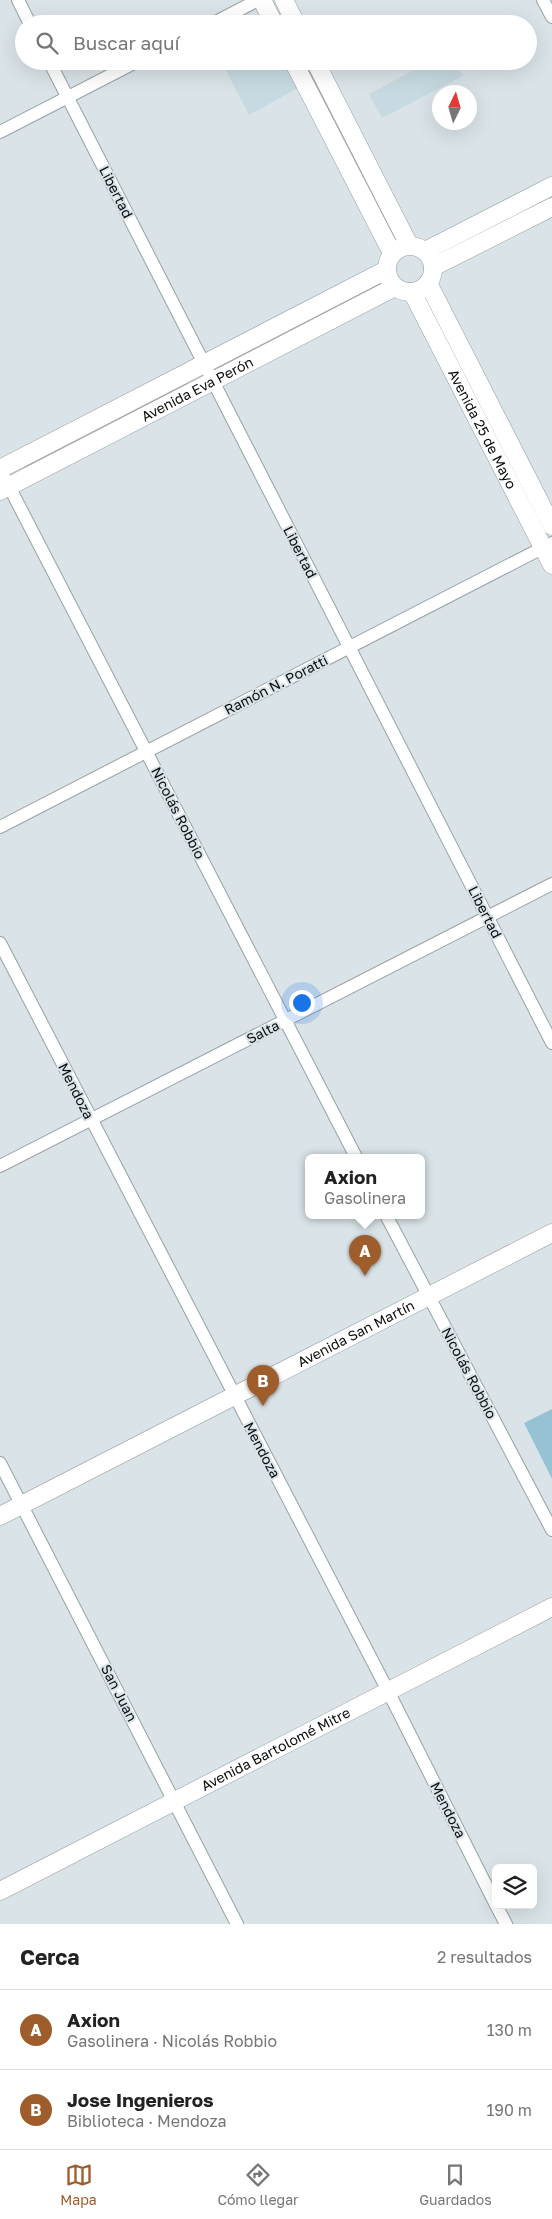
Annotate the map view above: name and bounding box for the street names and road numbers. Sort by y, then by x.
street label: Libertad [96,163,137,221]
street label: Avenida Eva Perón [138,353,256,425]
street label: Avenida 25 de Mayo [445,366,520,492]
street label: Libertad [280,523,321,581]
street label: Ramón N. Poratti [221,651,330,718]
street label: Nicolás Robbio [148,764,209,862]
street label: Libertad [465,883,506,941]
street label: Salta [244,1016,282,1047]
street label: Mendoza [55,1060,98,1122]
street label: Avenida San Martín [294,1296,417,1370]
street label: Nicolás Robbio [438,1324,501,1421]
street label: Mendoza [241,1419,284,1481]
street label: San Juan [98,1661,141,1724]
street label: Avenida Bartolomé Mitre [198,1703,353,1794]
street label: Mendoza [427,1779,470,1841]

